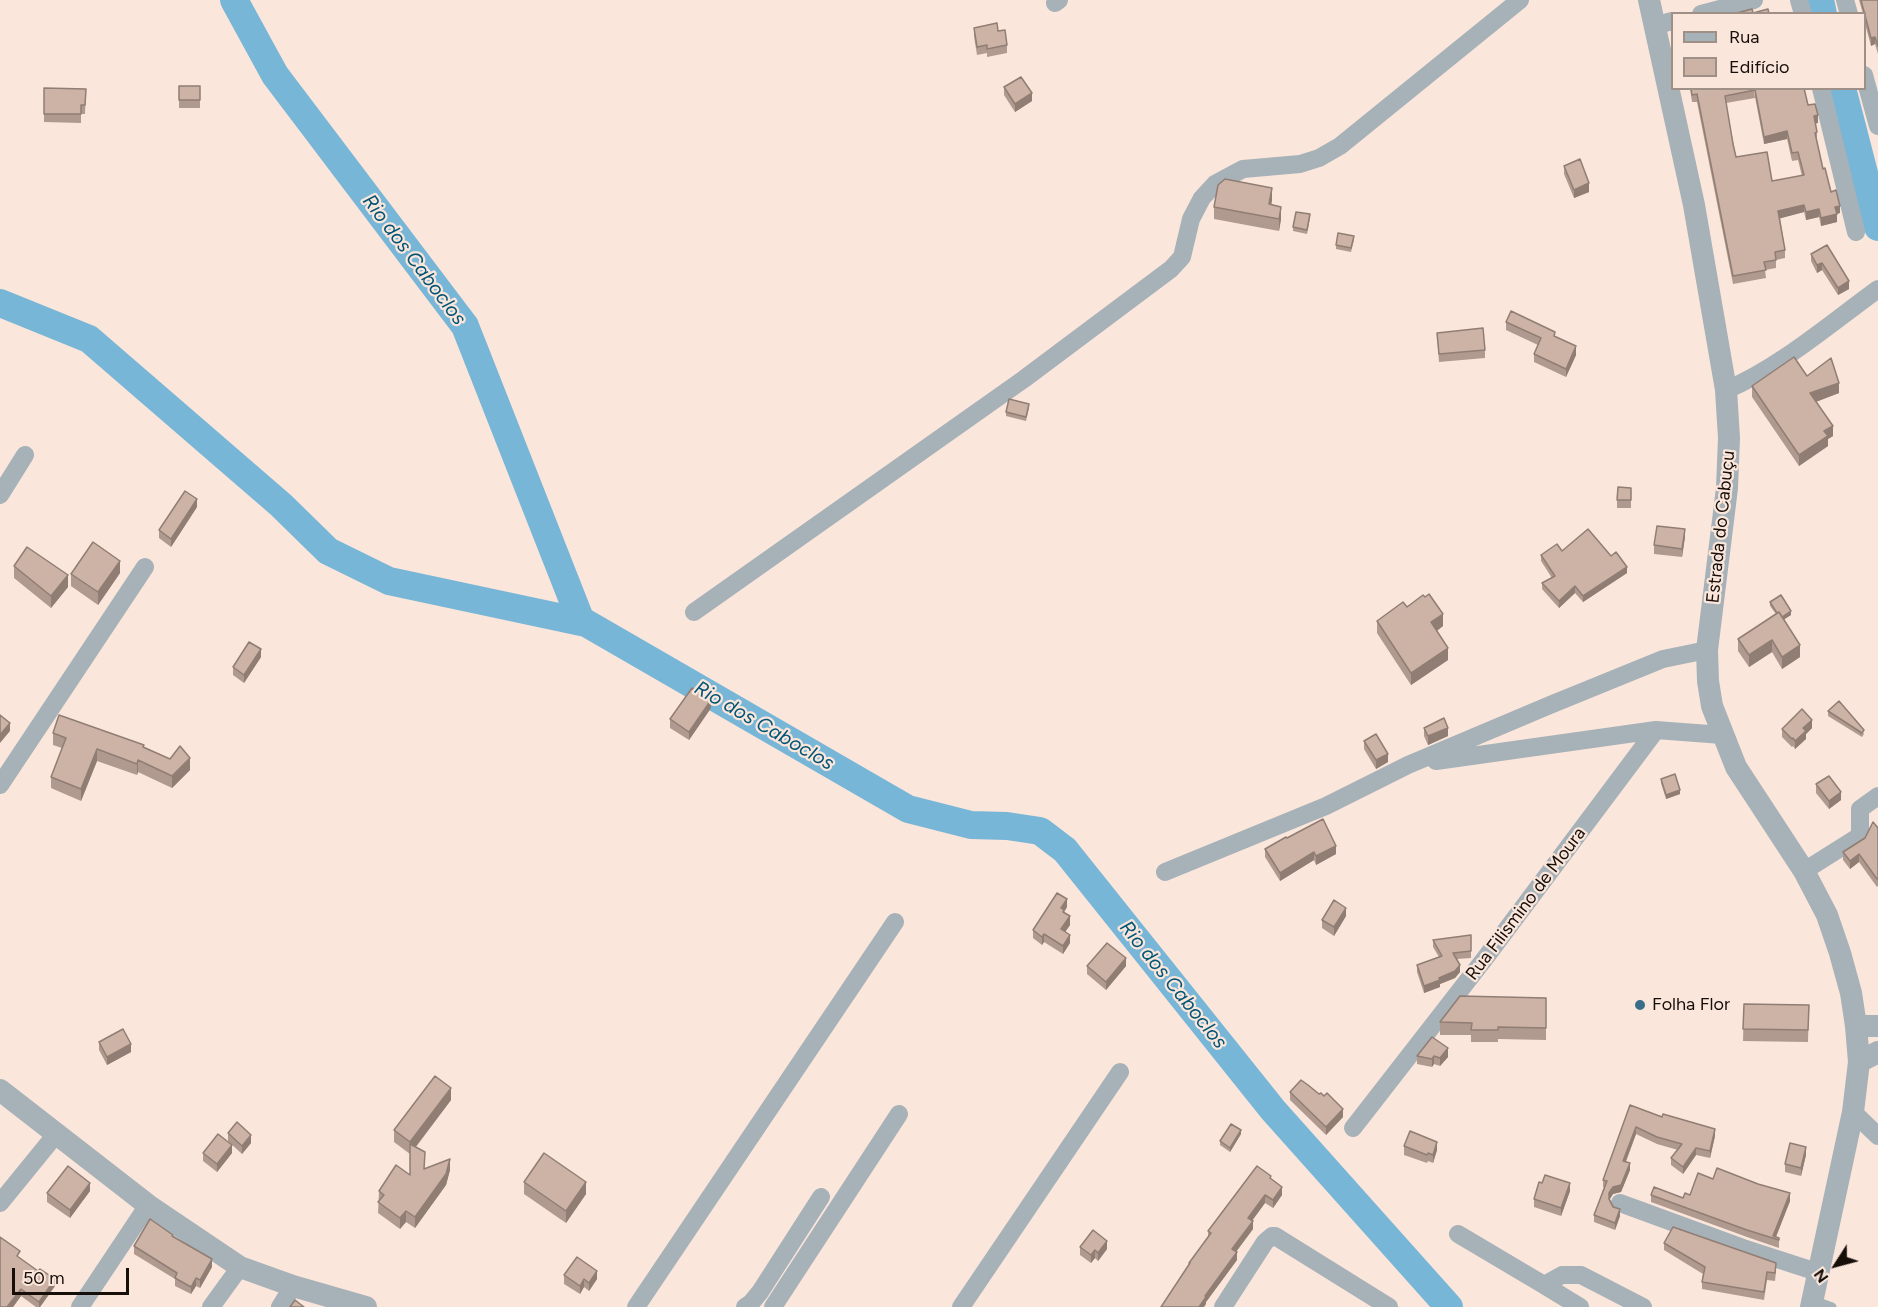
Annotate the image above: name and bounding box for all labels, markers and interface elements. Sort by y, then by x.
legend [1671,12,1866,90]
text: Rua [1729,26,1760,48]
text: Edifício [1729,56,1790,78]
water label: Rio dos Caboclos [357,190,471,330]
street label: Estrada do Cabuçu [1702,450,1740,604]
water label: Rio dos Caboclos [690,676,838,776]
street label: Rua Filismino de Moura [1462,823,1590,985]
water label: Rio dos Caboclos [1114,916,1232,1054]
place label: Folha Flor [1652,994,1730,1016]
marker: Folha Flor [1633,998,1647,1012]
north arrow [1806,1235,1866,1295]
scale bar [15,1256,132,1294]
text: N [1810,1265,1832,1286]
text: 50 m [23,1267,65,1289]

